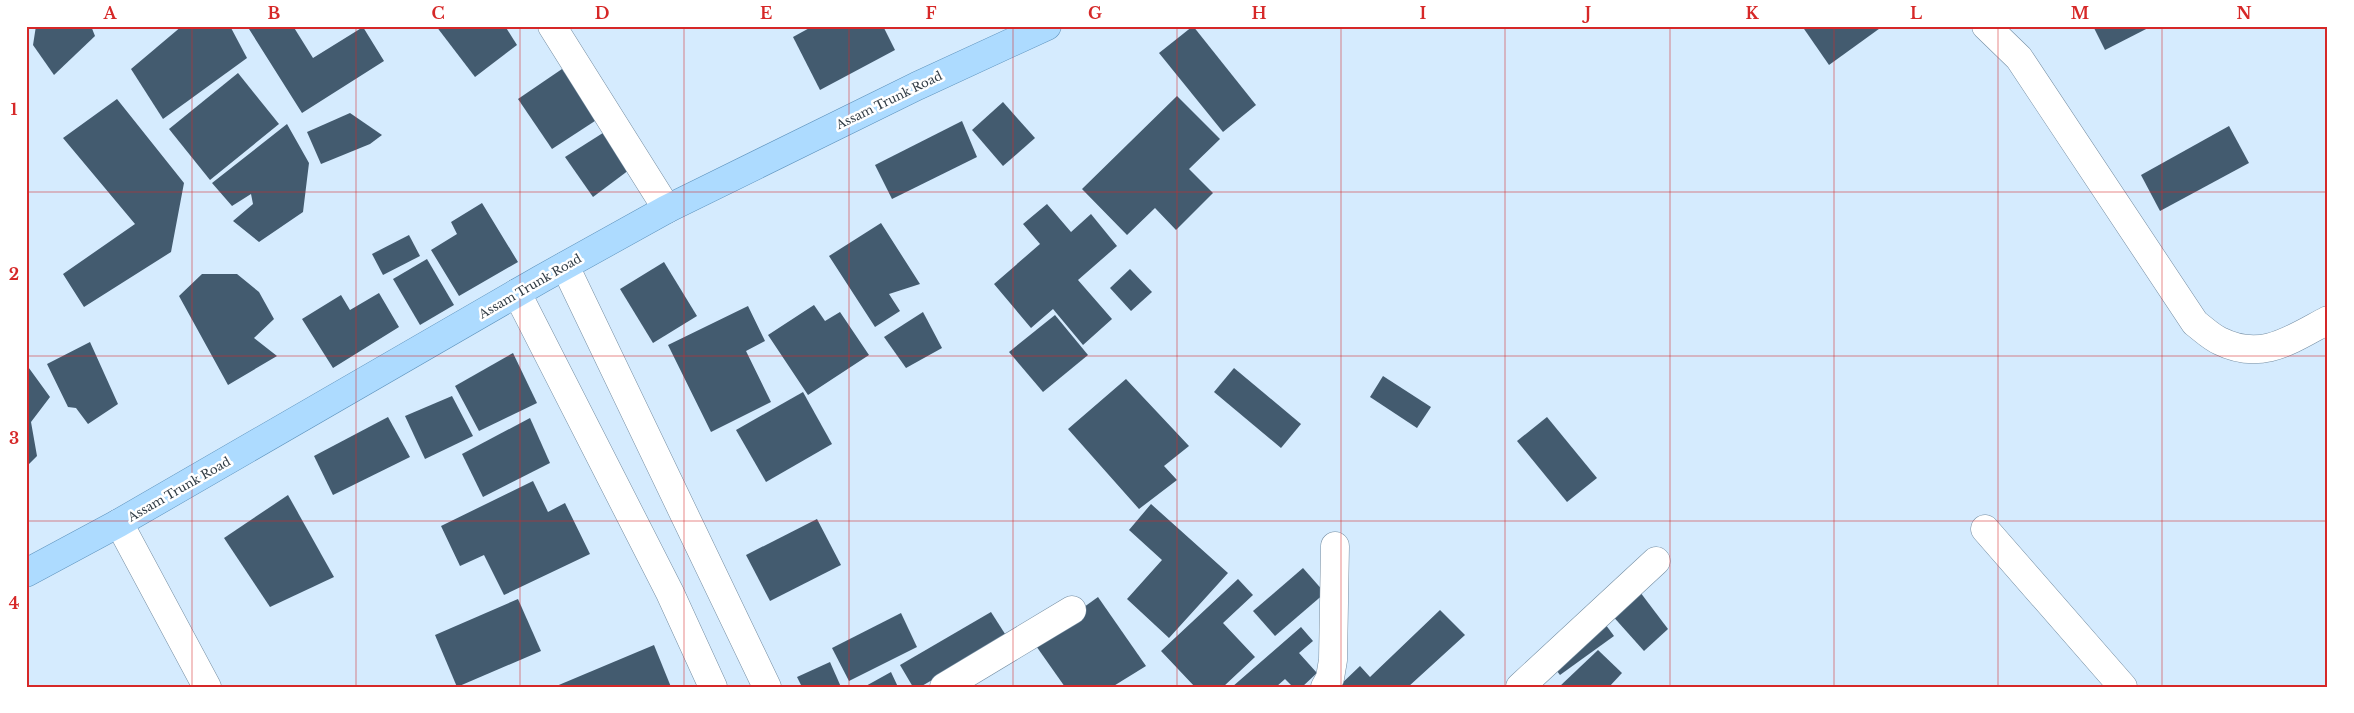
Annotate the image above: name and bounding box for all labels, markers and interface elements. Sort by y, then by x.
text: A [103,3,118,23]
text: B [268,3,281,23]
text: C [431,3,445,23]
text: D [595,3,609,23]
text: E [760,3,772,23]
text: F [925,3,937,23]
text: G [1088,3,1102,23]
text: H [1251,3,1267,23]
text: I [1420,3,1427,23]
text: J [1582,3,1591,23]
text: K [1745,3,1759,23]
text: L [1910,3,1922,23]
text: M [2071,3,2089,23]
text: N [2236,3,2252,23]
street label: Assam Trunk Road [833,68,944,133]
text: 1 [11,99,18,119]
street label: Assam Trunk Road [475,250,584,322]
text: 2 [9,264,19,284]
text: 3 [9,428,19,448]
street label: Assam Trunk Road [124,453,233,525]
text: 4 [9,593,19,613]

